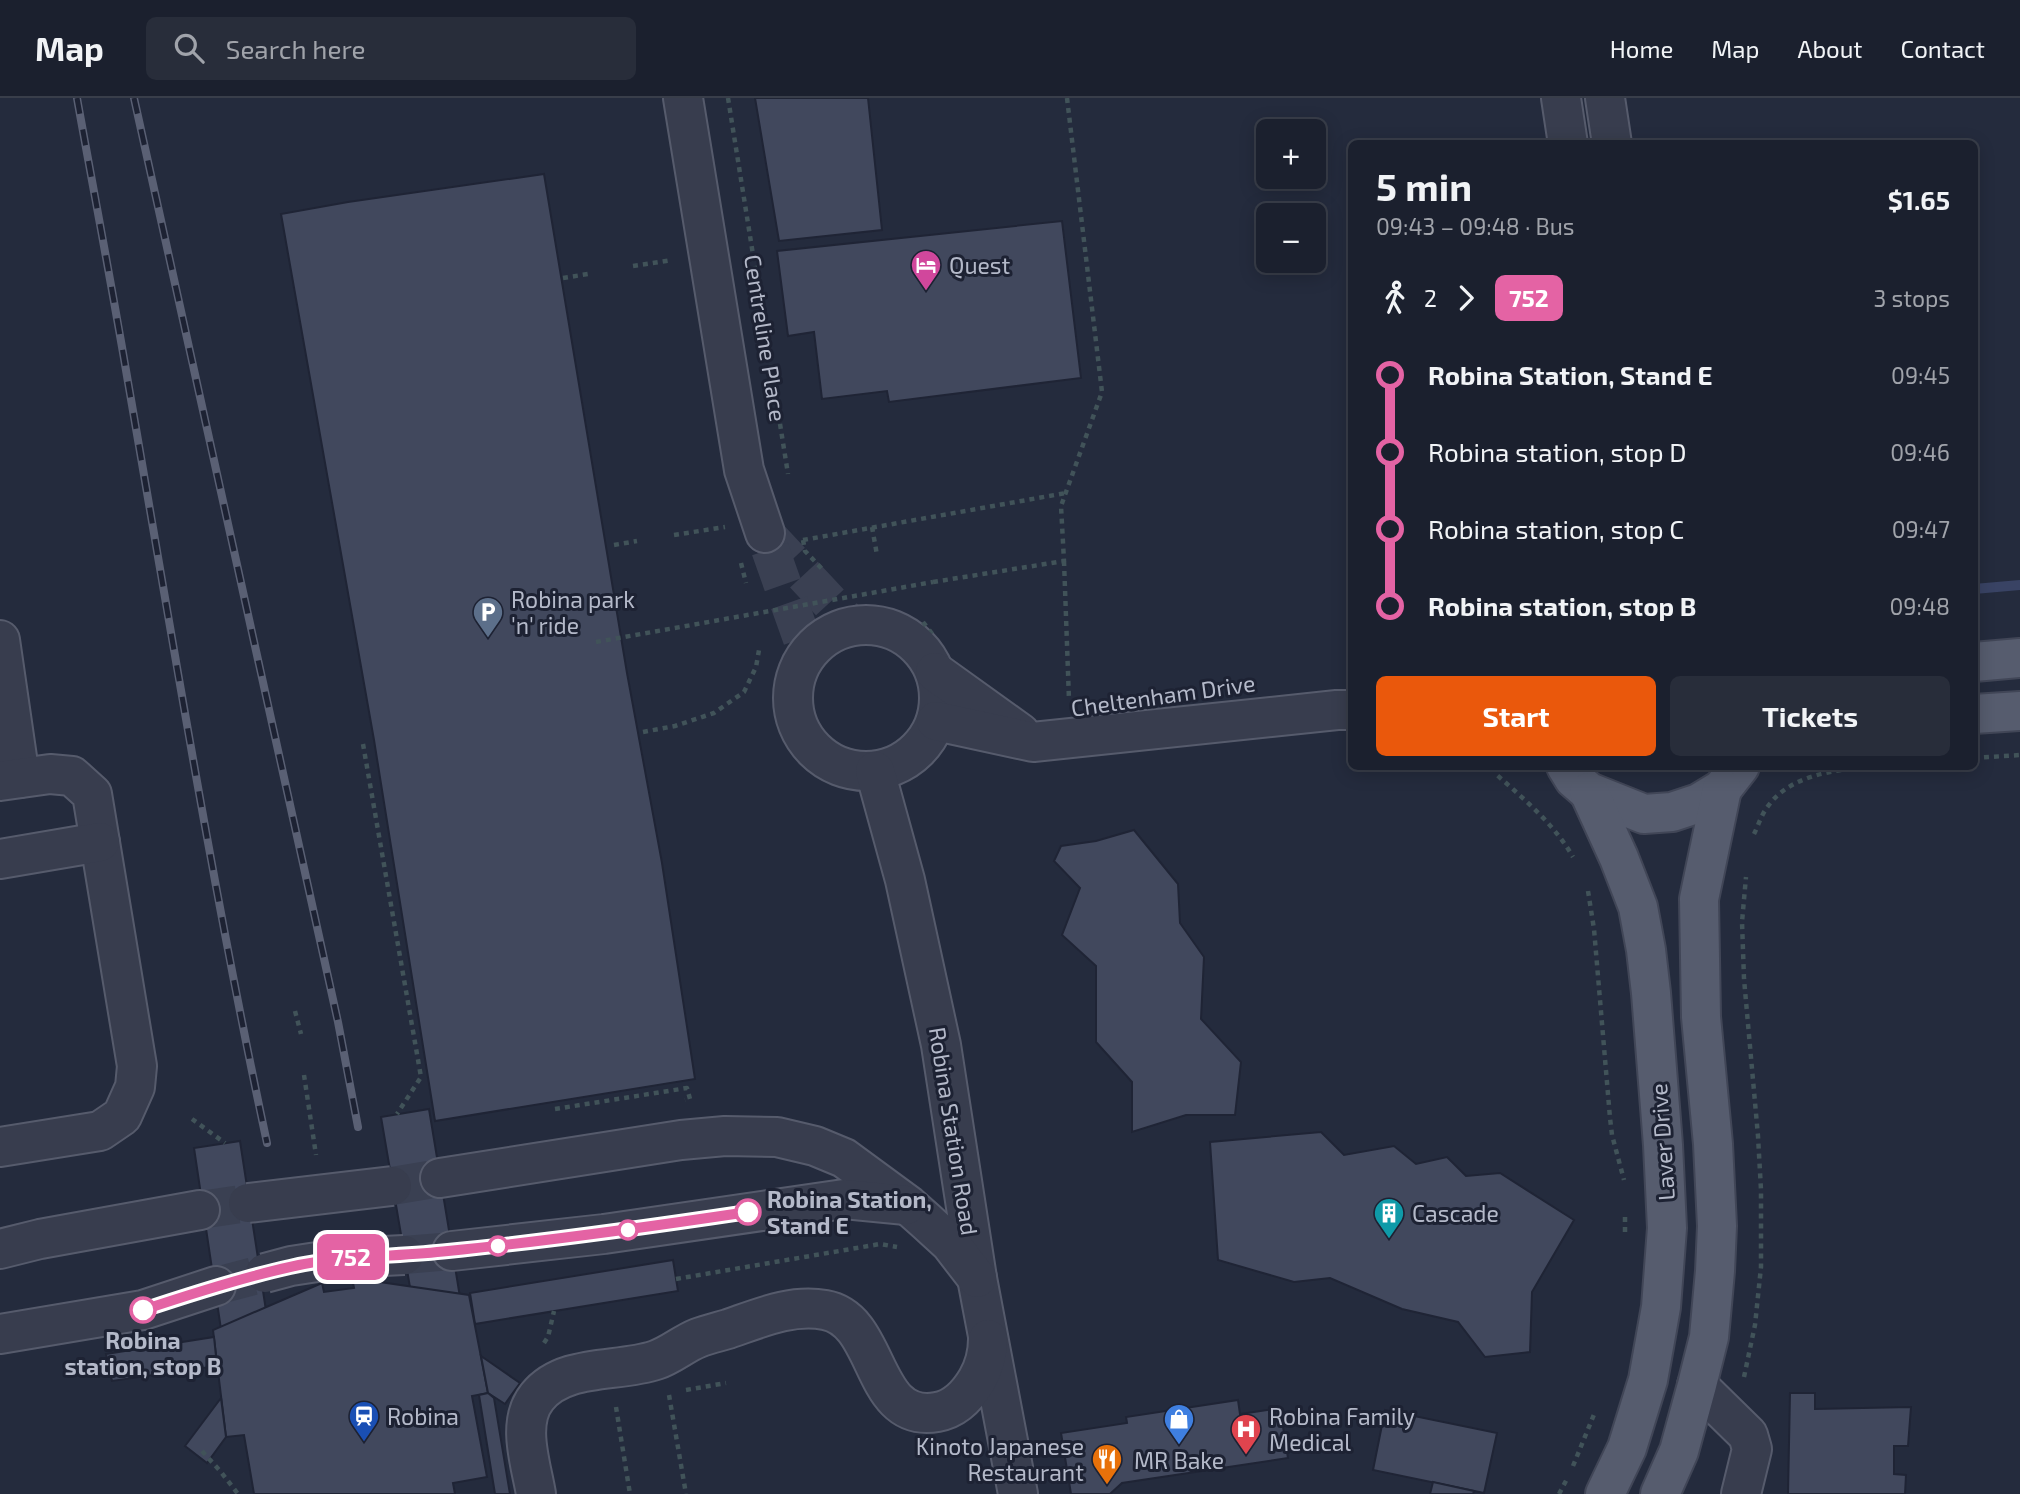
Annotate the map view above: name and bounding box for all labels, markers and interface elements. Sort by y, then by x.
search box [146,17,636,80]
text: Map [35,28,104,68]
icon: search [170,29,208,67]
text: Search here [226,33,365,64]
text: Home [1610,34,1673,63]
text: Map [1711,34,1759,63]
text: About [1797,34,1863,63]
text: Contact [1901,34,1985,63]
map controls [1256,119,1326,273]
button: + [1256,119,1326,189]
text: 5 min [1376,163,1472,209]
text: $1.65 [1888,184,1950,215]
button: − [1256,203,1326,273]
text: 09:43 – 09:48 · Bus [1376,212,1575,240]
hotel icon: Quest [909,248,943,292]
place label: Quest [949,251,1011,279]
street label: Centreline Place [739,253,793,423]
icon: walk [1376,279,1414,317]
icon: forward [1447,279,1485,317]
text: 752 [1509,283,1549,312]
text: 2 [1424,284,1437,312]
text: 3 stops [1874,284,1950,312]
text: Robina Station, Stand E [1428,359,1712,390]
text: 09:45 [1891,361,1950,389]
text: Robina station, stop D [1428,436,1687,467]
text: 09:46 [1890,438,1950,466]
text: Robina station, stop C [1428,513,1684,544]
text: 09:47 [1892,515,1950,543]
place label: Robina park 'n' ride [511,585,635,639]
text: Robina station, stop B [1428,590,1696,621]
text: 09:48 [1889,592,1950,620]
parking icon: Robina park 'n' ride [471,595,505,639]
street label: Cheltenham Drive [1069,668,1257,722]
button: Start [1376,676,1656,756]
button: Tickets [1670,676,1950,756]
street label: Robina Station Road [924,1025,984,1237]
street label: Laver Drive [1644,1083,1680,1201]
place label: Robina Station, Stand E [767,1185,932,1239]
building icon: Cascade [1372,1196,1406,1240]
marker: Robina Station, Stand E [735,1199,761,1225]
place label: Cascade [1412,1199,1499,1227]
unlabelled marker [618,1220,638,1240]
line badge: 752 [311,1234,391,1280]
unlabelled marker [488,1236,508,1256]
text: 752 [331,1242,371,1271]
marker: Robina station, stop B [130,1297,156,1323]
place label: Robina station, stop B [64,1326,222,1380]
station icon: Robina [347,1399,381,1443]
place label: Robina [387,1402,459,1430]
shop icon: MR Bake [1162,1402,1196,1446]
place label: Robina Family Medical [1269,1402,1415,1456]
hospital icon: Robina Family Medical [1229,1412,1263,1456]
place label: Kinoto Japanese Restaurant [916,1432,1084,1486]
restaurant icon: Kinoto Japanese Restaurant [1090,1442,1124,1486]
place label: MR Bake [1134,1446,1224,1474]

